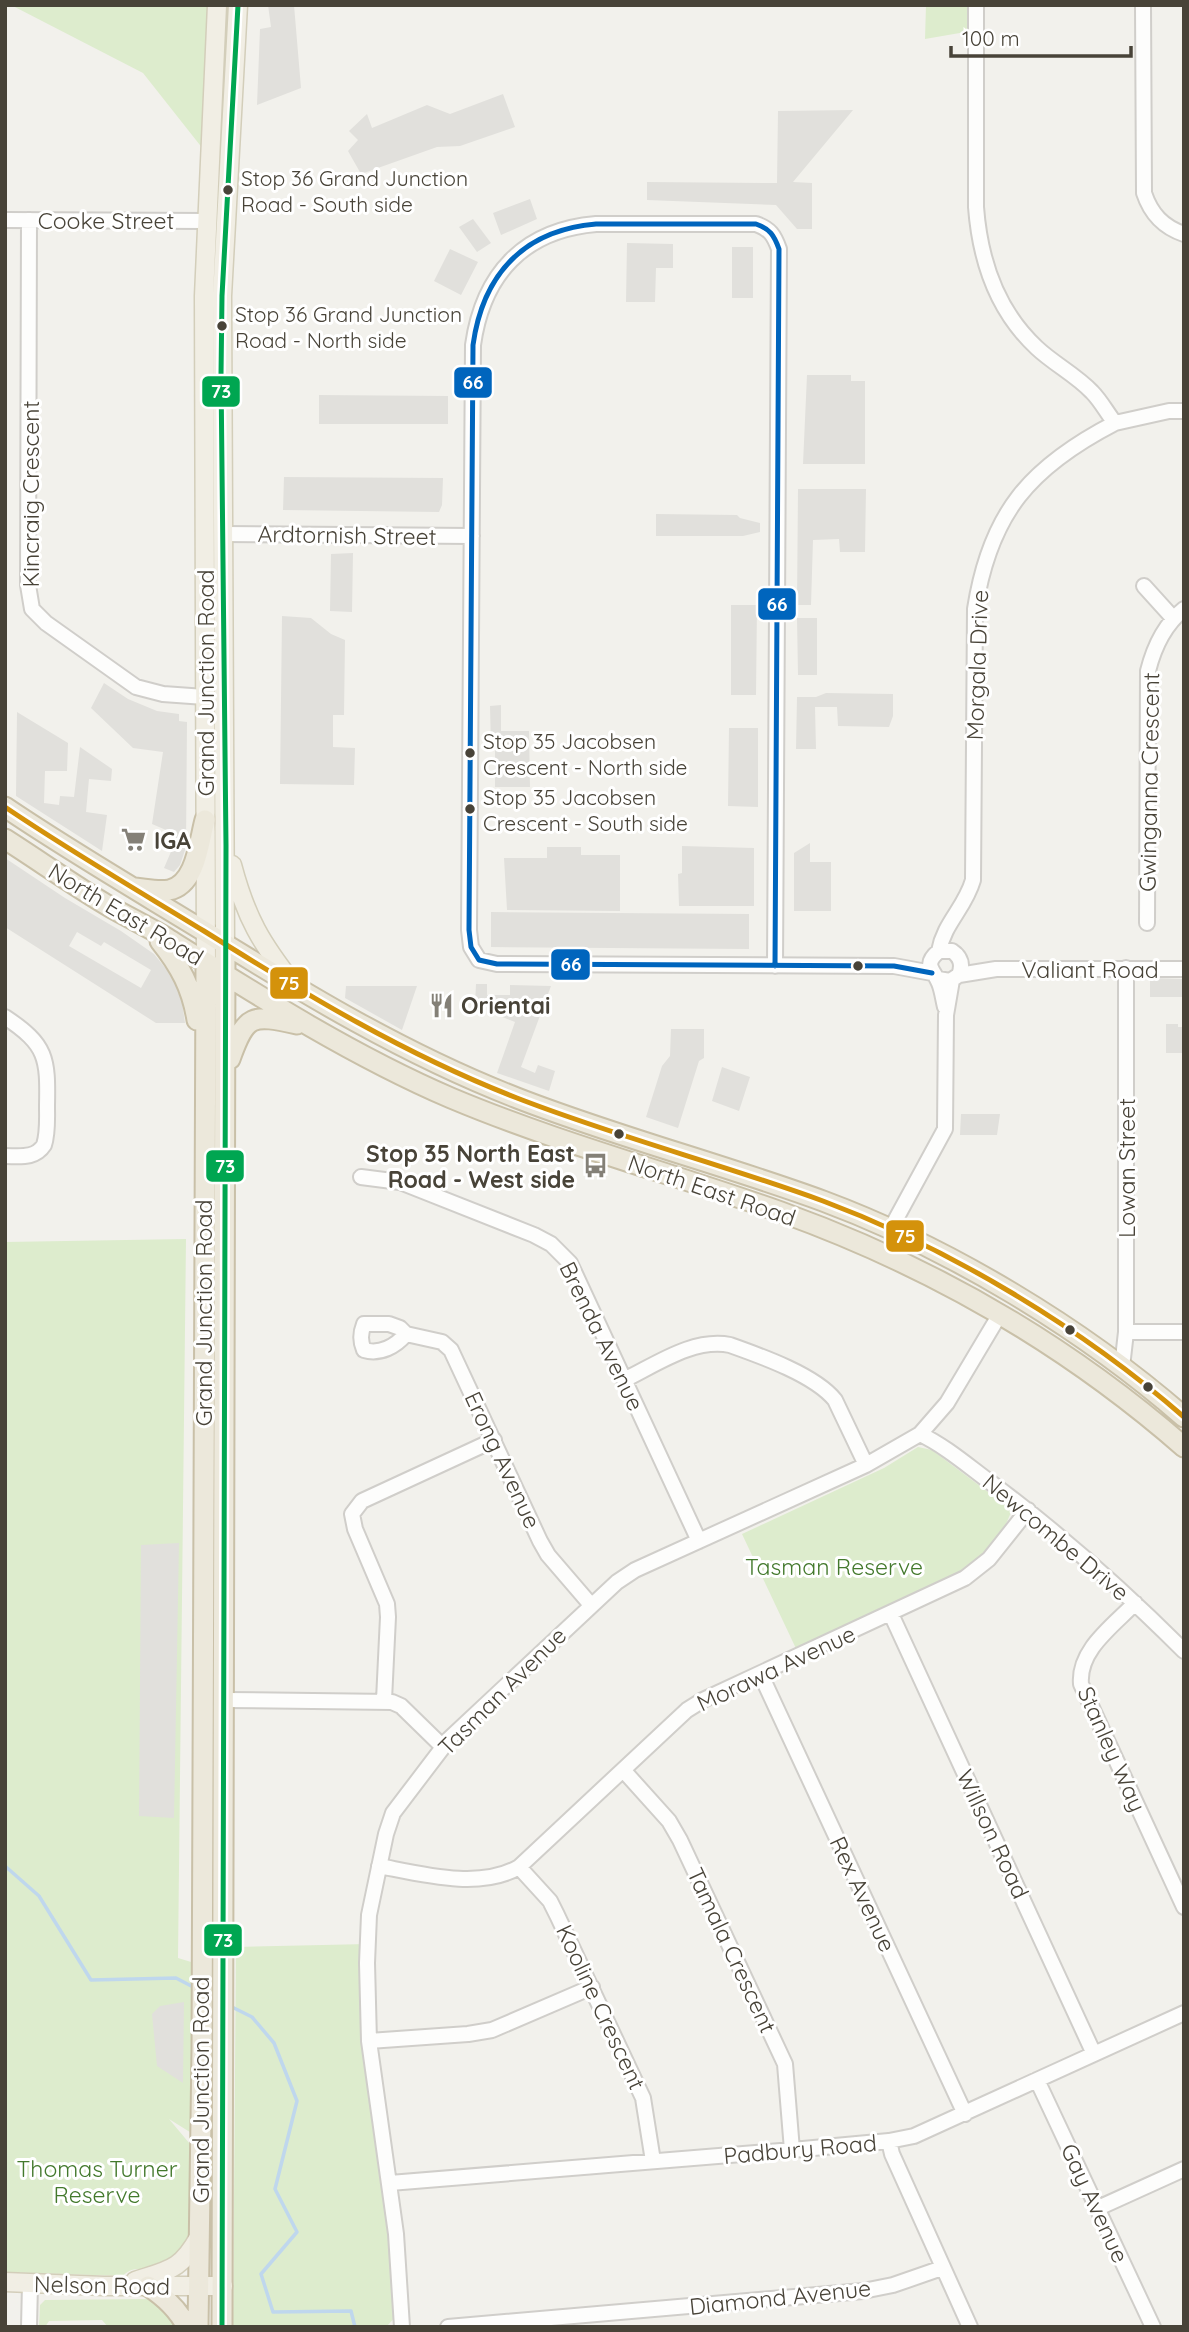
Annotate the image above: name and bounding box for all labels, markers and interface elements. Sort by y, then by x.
scale bar [951,14,1131,58]
text: 100 m [962,25,1020,51]
place label: Stop 36 Grand Junction Road - South side [241,165,468,217]
marker: Stop 36 Grand Junction Road - South side [221,183,235,197]
street label: Cooke Street [38,206,175,235]
place label: Stop 36 Grand Junction Road - North side [235,301,462,353]
marker: Stop 36 Grand Junction Road - North side [215,319,229,333]
line badge: 66 [453,366,493,399]
text: 66 [462,370,484,394]
line badge: 73 [201,375,241,408]
text: 73 [211,379,231,403]
street label: Kincraig Crescent [16,400,45,587]
street label: Ardtornish Street [257,519,437,551]
street label: Grand Junction Road [191,570,220,796]
line badge: 66 [757,587,797,621]
street label: Morgala Drive [960,589,994,741]
text: 66 [766,592,788,616]
street label: Gwinganna Crescent [1133,672,1165,892]
place label: Stop 35 Jacobsen Crescent - North side [483,728,687,780]
marker: Stop 35 Jacobsen Crescent - North side [463,746,477,760]
place label: Stop 35 Jacobsen Crescent - South side [483,784,688,836]
marker: Stop 35 Jacobsen Crescent - South side [463,802,477,816]
supermarket icon: IGA [120,826,148,854]
place label: IGA [154,826,191,855]
street label: North East Road [43,856,209,972]
line badge: 66 [550,948,591,981]
text: 66 [560,952,582,976]
street label: Valiant Road [1021,955,1159,984]
unlabelled marker [851,959,865,973]
line badge: 75 [269,966,309,1000]
text: 75 [278,971,300,995]
restaurant icon: Orientai [427,991,455,1019]
place label: Orientai [461,991,550,1020]
street label: Lowan Street [1112,1098,1141,1238]
unlabelled marker [612,1127,626,1141]
place label: Stop 35 North East Road - West side [366,1139,575,1194]
street label: North East Road [624,1148,800,1232]
line badge: 73 [205,1149,245,1183]
bus stop icon: Stop 35 North East Road - West side [581,1152,609,1180]
text: 73 [215,1154,235,1178]
street label: Grand Junction Road [189,1200,218,1426]
line badge: 75 [885,1219,925,1253]
text: 75 [894,1224,916,1248]
street label: Brenda Avenue [553,1257,651,1415]
unlabelled marker [1063,1323,1077,1337]
unlabelled marker [1141,1380,1155,1394]
street label: Erong Avenue [459,1387,547,1533]
street label: Newcombe Drive [977,1467,1135,1607]
park label: Tasman Reserve [745,1552,923,1581]
street label: Morawa Avenue [692,1619,860,1717]
street label: Tasman Avenue [432,1621,572,1761]
street label: Stanley Way [1071,1682,1153,1816]
street label: Willson Road [950,1765,1036,1903]
street label: Rex Avenue [824,1832,902,1956]
street label: Tamala Crescent [681,1863,783,2037]
street label: Kooline Crescent [550,1920,652,2094]
line badge: 73 [203,1923,243,1957]
text: 73 [213,1928,233,1952]
street label: Grand Junction Road [186,1977,215,2203]
street label: Padbury Road [722,2128,878,2170]
street label: Gay Avenue [1055,2139,1135,2267]
park label: Thomas Turner Reserve [16,2154,178,2209]
street label: Nelson Road [34,2269,170,2301]
street label: Diamond Avenue [688,2273,872,2321]

